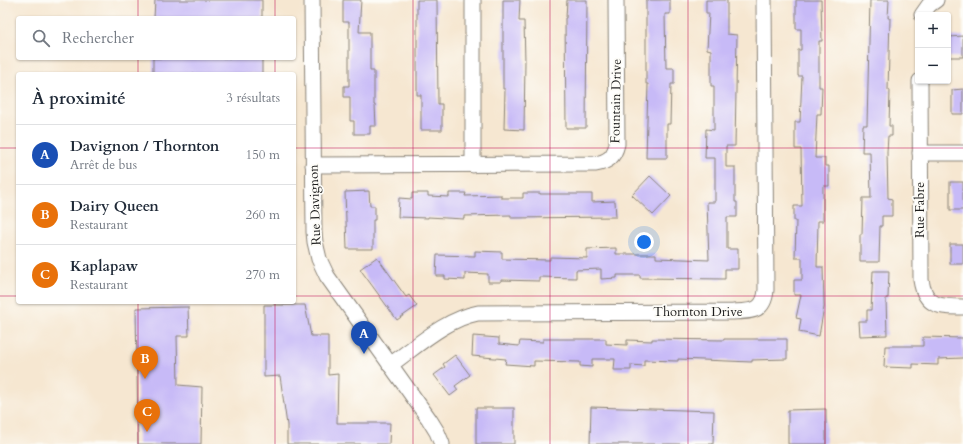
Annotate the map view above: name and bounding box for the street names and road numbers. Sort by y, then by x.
street label: Fountain Drive [606,58,626,143]
street label: Rue Davignon [305,164,325,246]
street label: Rue Fabre [911,182,929,238]
street label: Thornton Drive [653,303,743,321]

